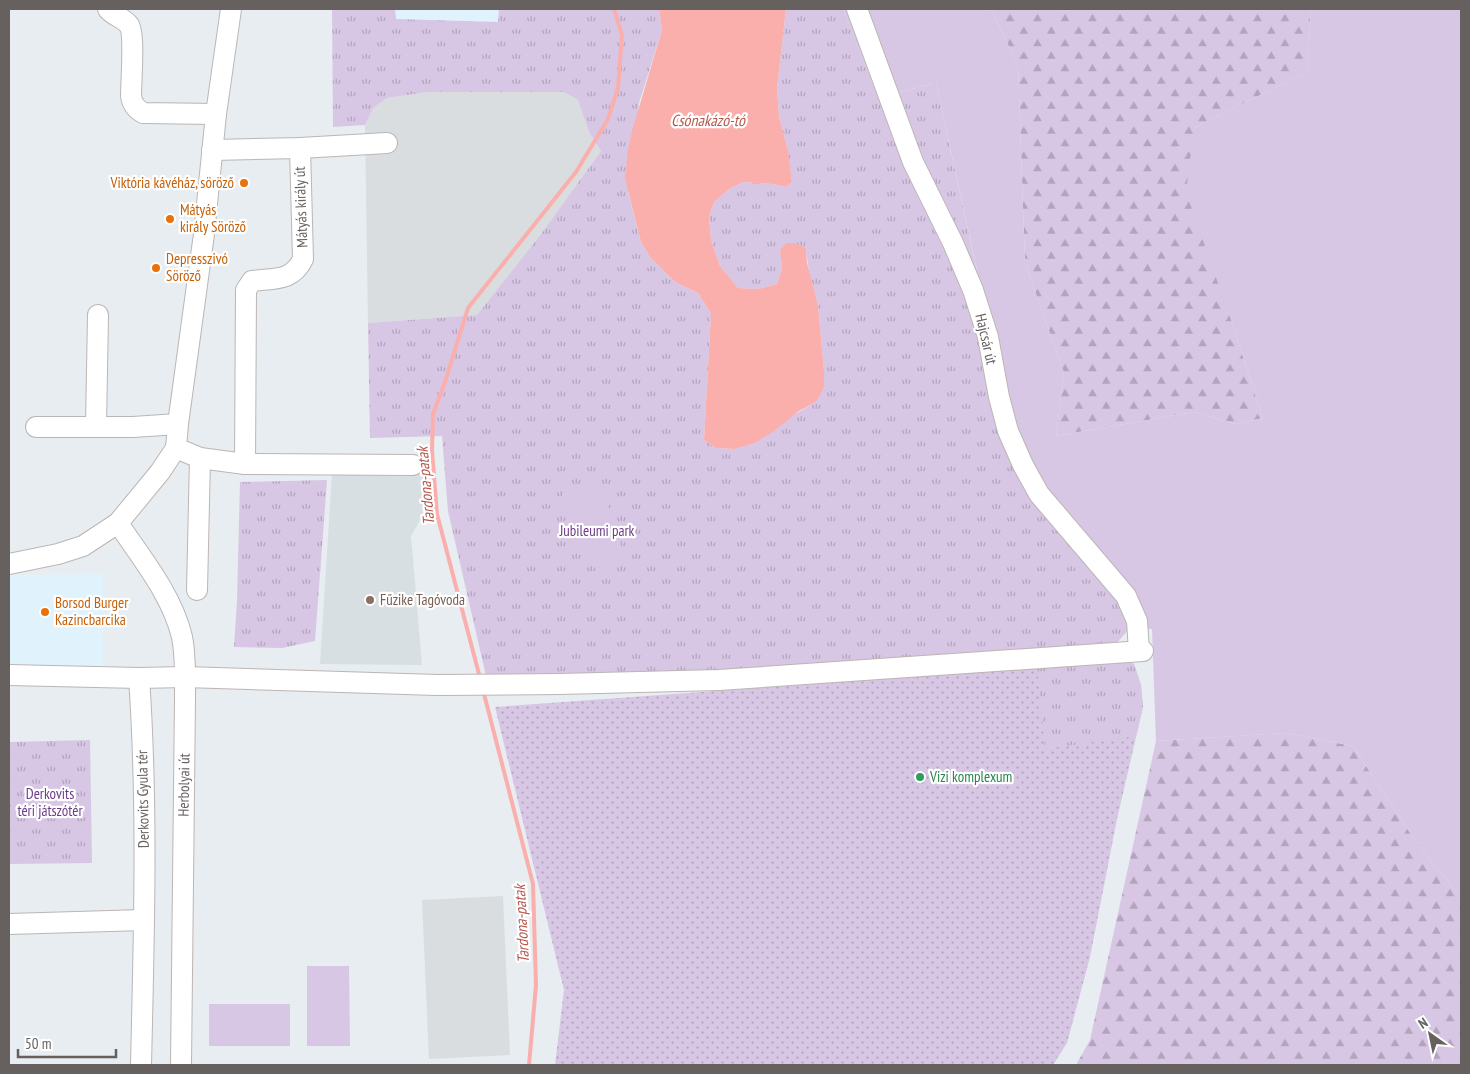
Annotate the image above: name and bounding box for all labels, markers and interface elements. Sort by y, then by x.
water label: Csónakázó-tó [671,110,746,130]
street label: Mátyás király út [290,166,311,248]
place label: Viktória kávéház, söröző [109,173,234,192]
marker: Viktória kávéház, söröző [238,177,250,189]
place label: Mátyás király Söröző [180,200,246,236]
marker: Mátyás király Söröző [164,213,176,225]
place label: Depresszivó Söröző [166,249,228,285]
marker: Depresszivó Söröző [150,262,162,274]
street label: Hajcsár út [971,312,1002,366]
water label: Tardona-patak [411,444,438,526]
park label: Jubileumi park [559,521,635,540]
place label: Fűzike Tagóvoda [380,590,465,609]
place label: Borsod Burger Kazincbarcika [55,593,129,629]
marker: Fűzike Tagóvoda [364,594,376,606]
marker: Borsod Burger Kazincbarcika [39,606,51,618]
street label: Derkovits Gyula tér [132,749,153,848]
street label: Herbolyai út [173,753,194,817]
place label: Vizi komplexum [929,767,1012,786]
marker: Vizi komplexum [914,771,926,783]
park label: Derkovits téri játszótér [17,784,83,820]
water label: Tardona-patak [509,882,533,964]
north arrow [1405,1009,1455,1059]
text: N [1415,1013,1431,1033]
scale bar [18,1026,115,1058]
text: 50 m [25,1034,51,1053]

